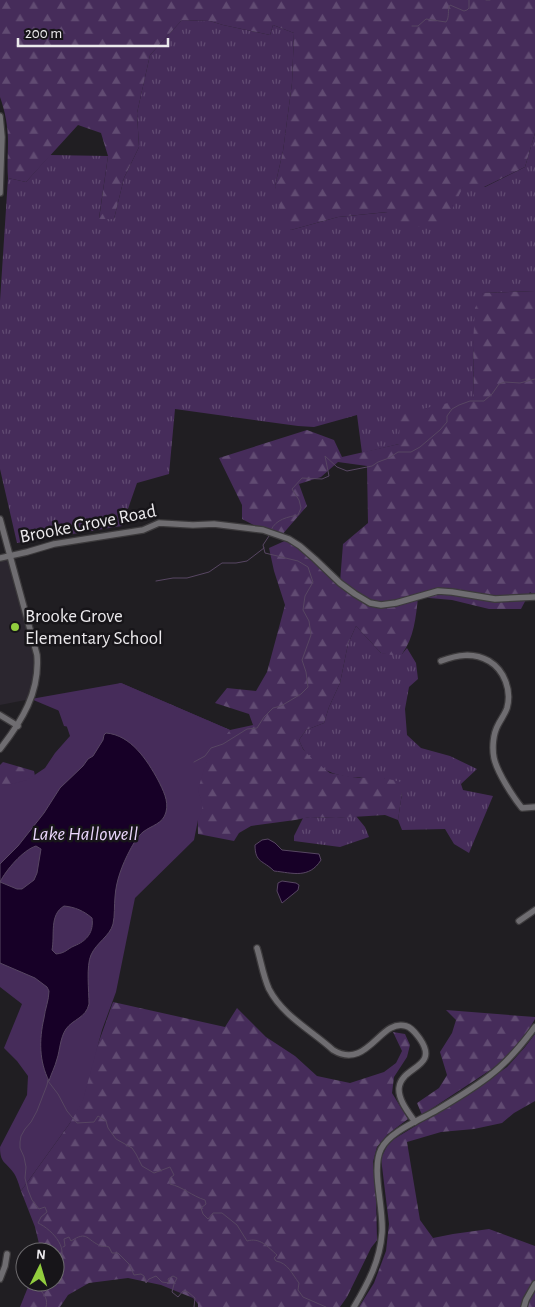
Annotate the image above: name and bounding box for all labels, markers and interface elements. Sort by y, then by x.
scale bar [18,15,168,47]
text: 200 m [25,26,62,41]
street label: Brooke Grove Road [18,501,158,547]
place label: Brooke Grove Elementary School [25,607,163,648]
marker: Brooke Grove Elementary School [9,621,21,633]
water label: Lake Hallowell [32,824,138,844]
north arrow [15,1242,65,1292]
text: N [36,1248,47,1262]

